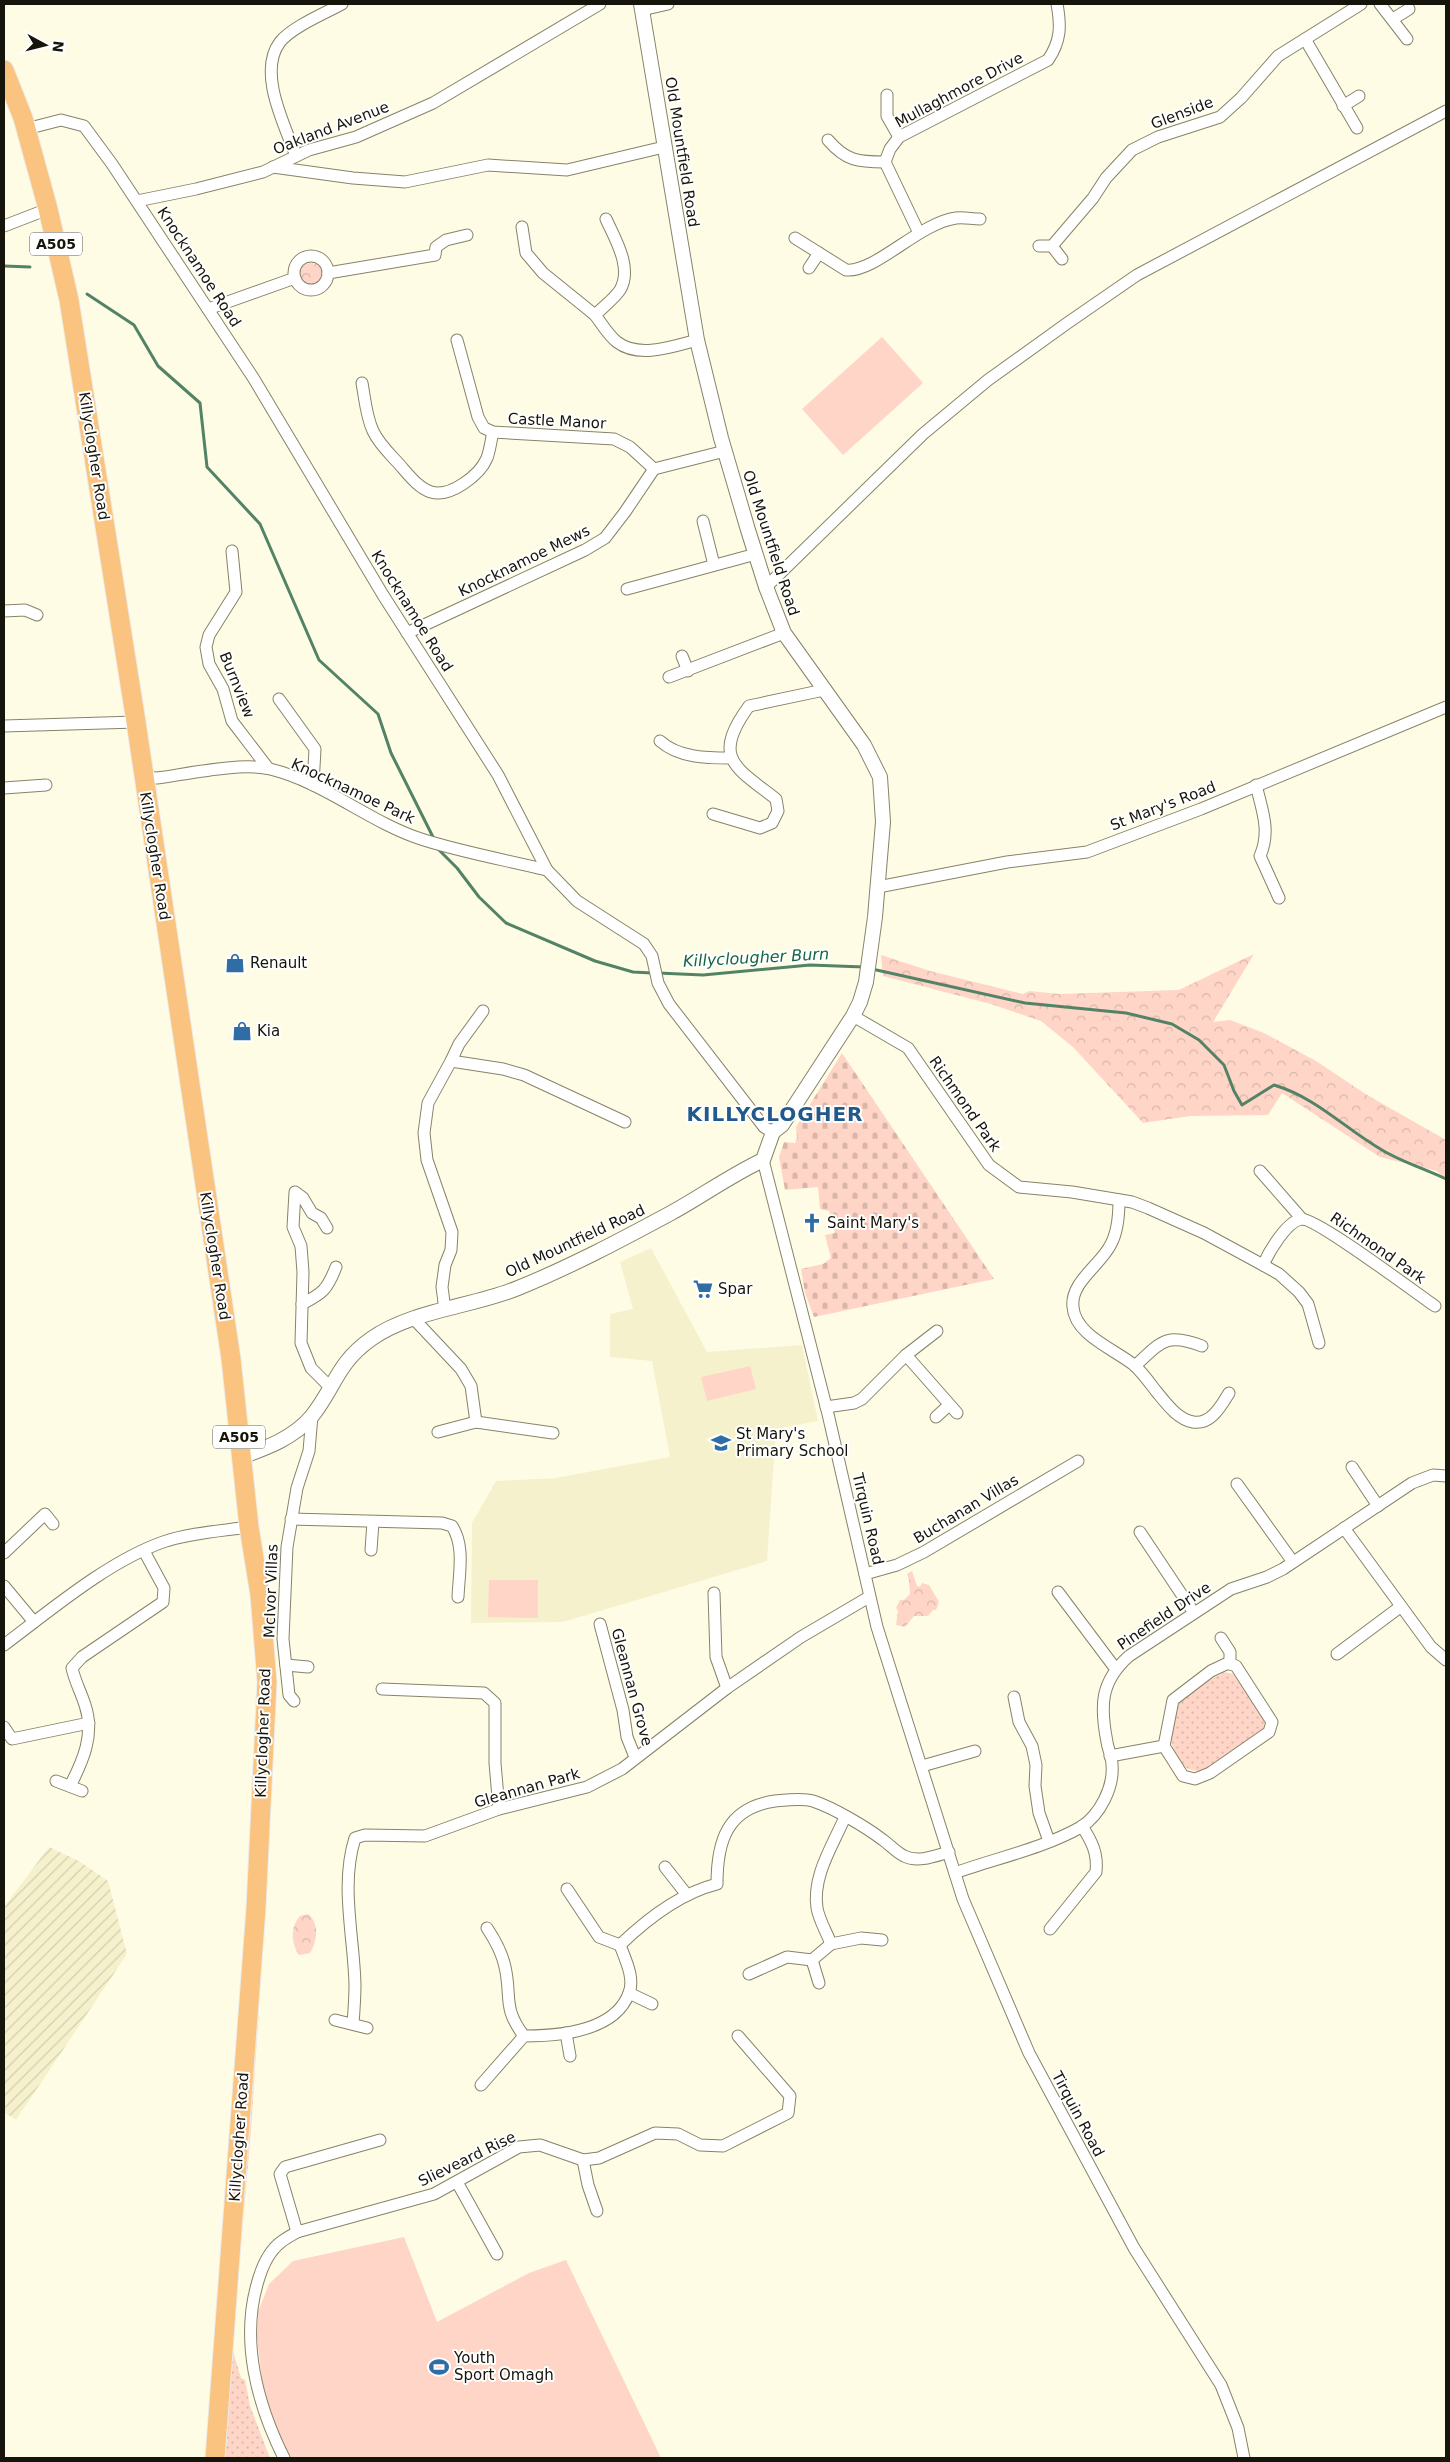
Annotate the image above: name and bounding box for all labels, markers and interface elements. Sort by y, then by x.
north arrow [20,20,70,70]
text: N [49,40,67,53]
street label: Mullaghmore Drive [892,49,1026,131]
street label: Old Mountfield Road [661,75,703,229]
street label: Glenside [1148,93,1216,133]
street label: Oakland Avenue [271,98,391,158]
street label: Knocknamoe Road [153,204,245,330]
road number: A505 [30,232,82,255]
street label: Killyclogher Road [75,391,113,521]
street label: Castle Manor [507,409,607,433]
street label: Old Mountfield Road [739,468,803,618]
street label: Knocknamoe Mews [455,521,593,601]
street label: Knocknamoe Road [367,547,457,675]
street label: Burnview [216,649,258,721]
street label: Knocknamoe Park [288,754,418,828]
street label: St Mary's Road [1108,778,1218,834]
street label: Killyclogher Road [136,791,174,921]
water label: Killyclougher Burn [683,944,829,971]
shop icon: Renault [224,952,246,974]
place label: Renault [250,954,307,972]
shop icon: Kia [231,1020,253,1042]
place label: Kia [257,1022,280,1040]
street label: Richmond Park [925,1053,1005,1155]
district label: KILLYCLOGHER [686,1102,864,1126]
street label: Killyclogher Road [196,1191,234,1321]
street label: Old Mountfield Road [502,1201,648,1281]
street label: Richmond Park [1327,1208,1429,1288]
church icon: Saint Mary's [801,1212,823,1234]
place label: Saint Mary's [827,1214,919,1232]
supermarket icon: Spar [692,1278,714,1300]
place label: Spar [718,1280,753,1298]
road number: A505 [213,1425,265,1448]
place label: St Mary's Primary School [736,1425,849,1460]
school or university icon: St Mary's Primary School [710,1432,732,1454]
street label: Tirquin Road [848,1470,887,1567]
street label: Buchanan Villas [910,1471,1022,1547]
street label: McIvor Villas [260,1544,282,1638]
street label: Pinefield Drive [1114,1578,1214,1654]
street label: Gleannan Grove [608,1626,656,1748]
street label: Killyclogher Road [252,1668,274,1798]
street label: Gleannan Park [472,1764,582,1812]
street label: Tirquin Road [1048,2067,1108,2160]
street label: Killyclogher Road [226,2072,252,2202]
street label: Slieveard Rise [415,2128,519,2190]
place label: Youth Sport Omagh [453,2349,554,2384]
sports icon: Youth Sport Omagh [428,2356,450,2378]

